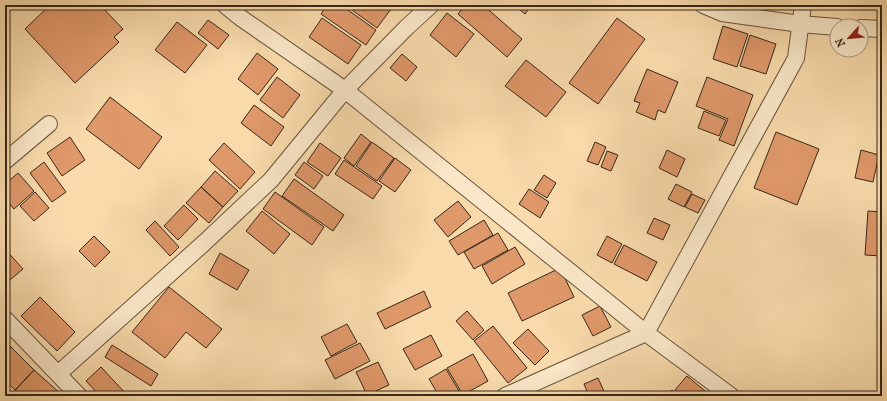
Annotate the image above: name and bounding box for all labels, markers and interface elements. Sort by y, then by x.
north arrow [829,18,869,58]
text: N [833,35,848,49]

